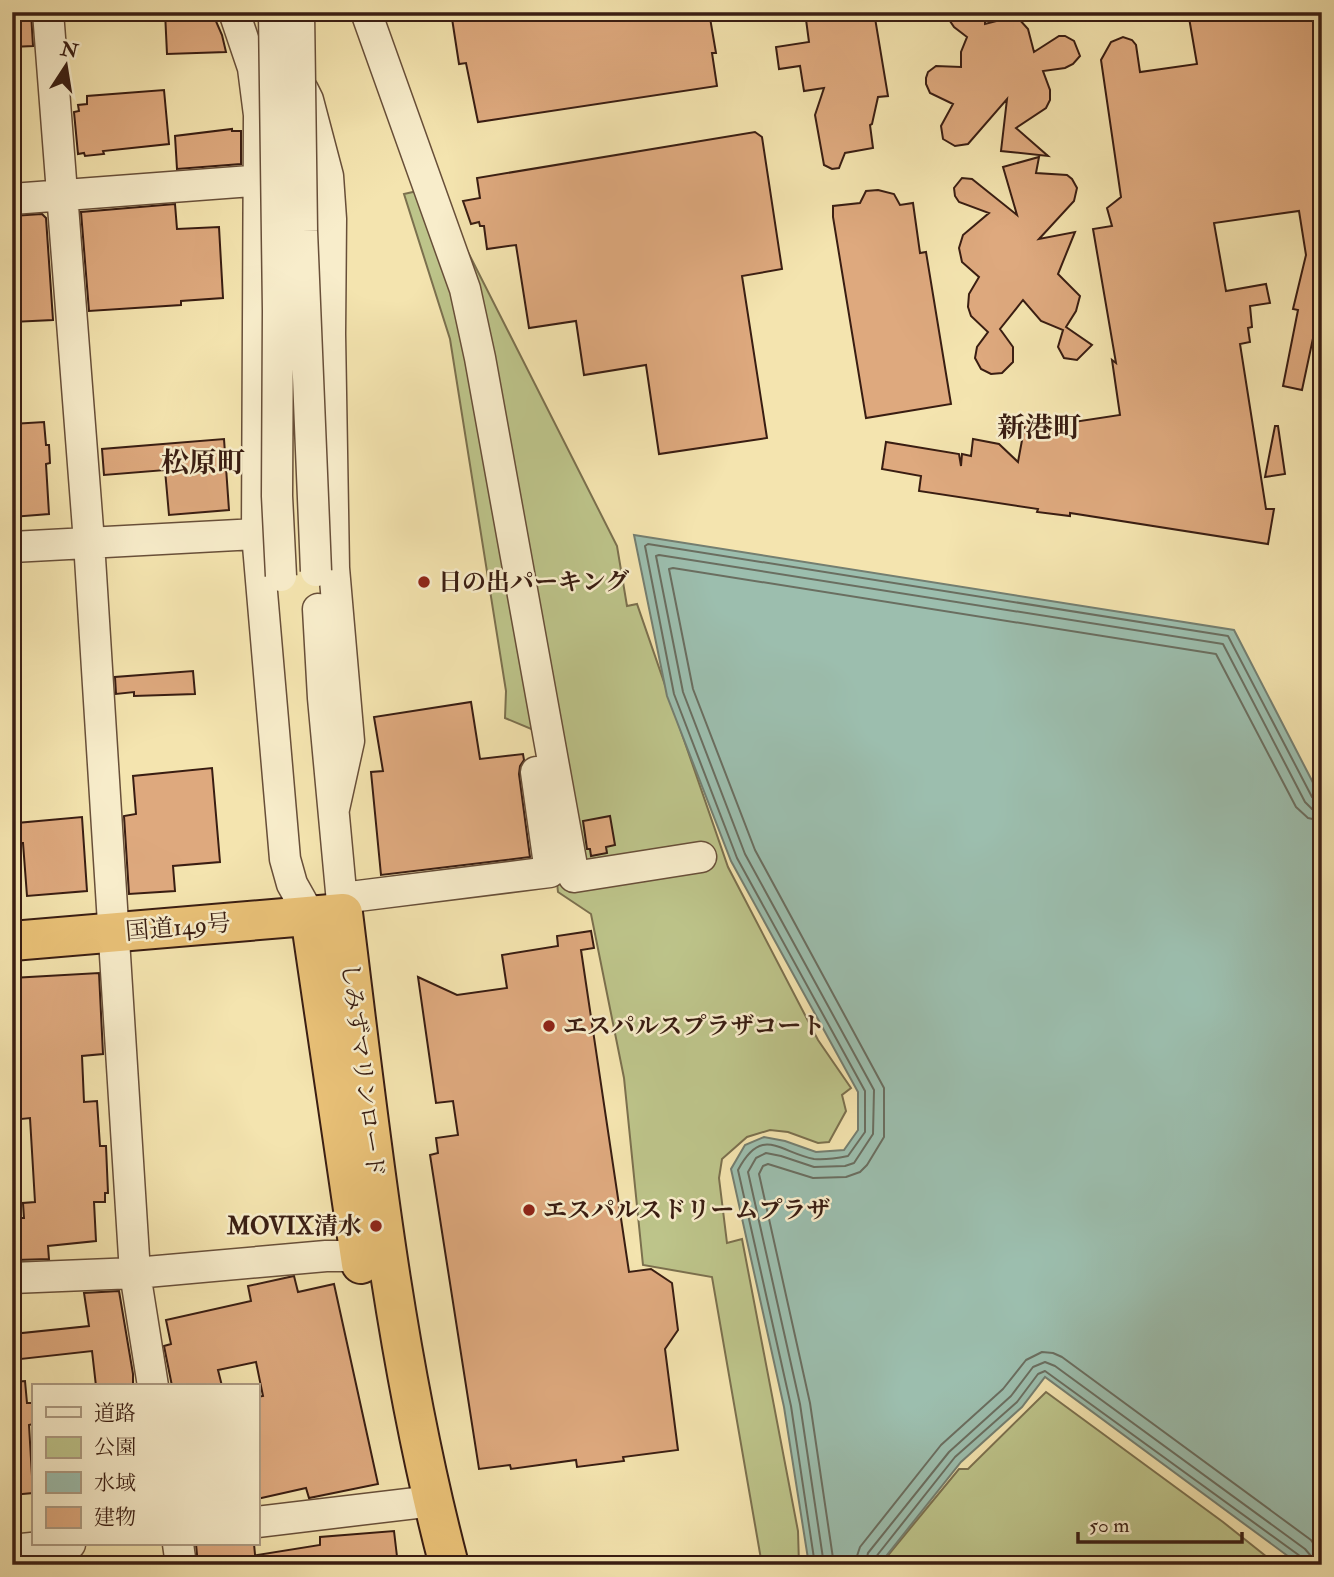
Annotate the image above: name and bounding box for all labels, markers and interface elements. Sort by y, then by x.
north arrow [32,32,102,102]
text: N [58,37,81,64]
district label: 新港町 [997,411,1081,446]
district label: 松原町 [161,446,245,481]
place label: 日の出パーキング [438,567,629,598]
marker: 日の出パーキング [416,574,432,590]
street label: 国道149号 [124,907,232,948]
street label: しみずマリンロード [334,961,391,1179]
place label: エスパルスプラザコート [563,1011,825,1042]
marker: エスパルスプラザコート [541,1018,557,1034]
place label: エスパルスドリームプラザ [543,1195,830,1226]
marker: エスパルスドリームプラザ [521,1202,537,1218]
place label: MOVIX清水 [226,1211,362,1242]
marker: MOVIX清水 [368,1218,384,1234]
legend [32,1384,259,1546]
text: 道路 [94,1400,136,1427]
text: 公園 [94,1434,136,1461]
text: 水域 [94,1470,136,1497]
scale bar [1078,1500,1243,1544]
text: 建物 [94,1504,136,1531]
text: 50 m [1089,1512,1130,1539]

